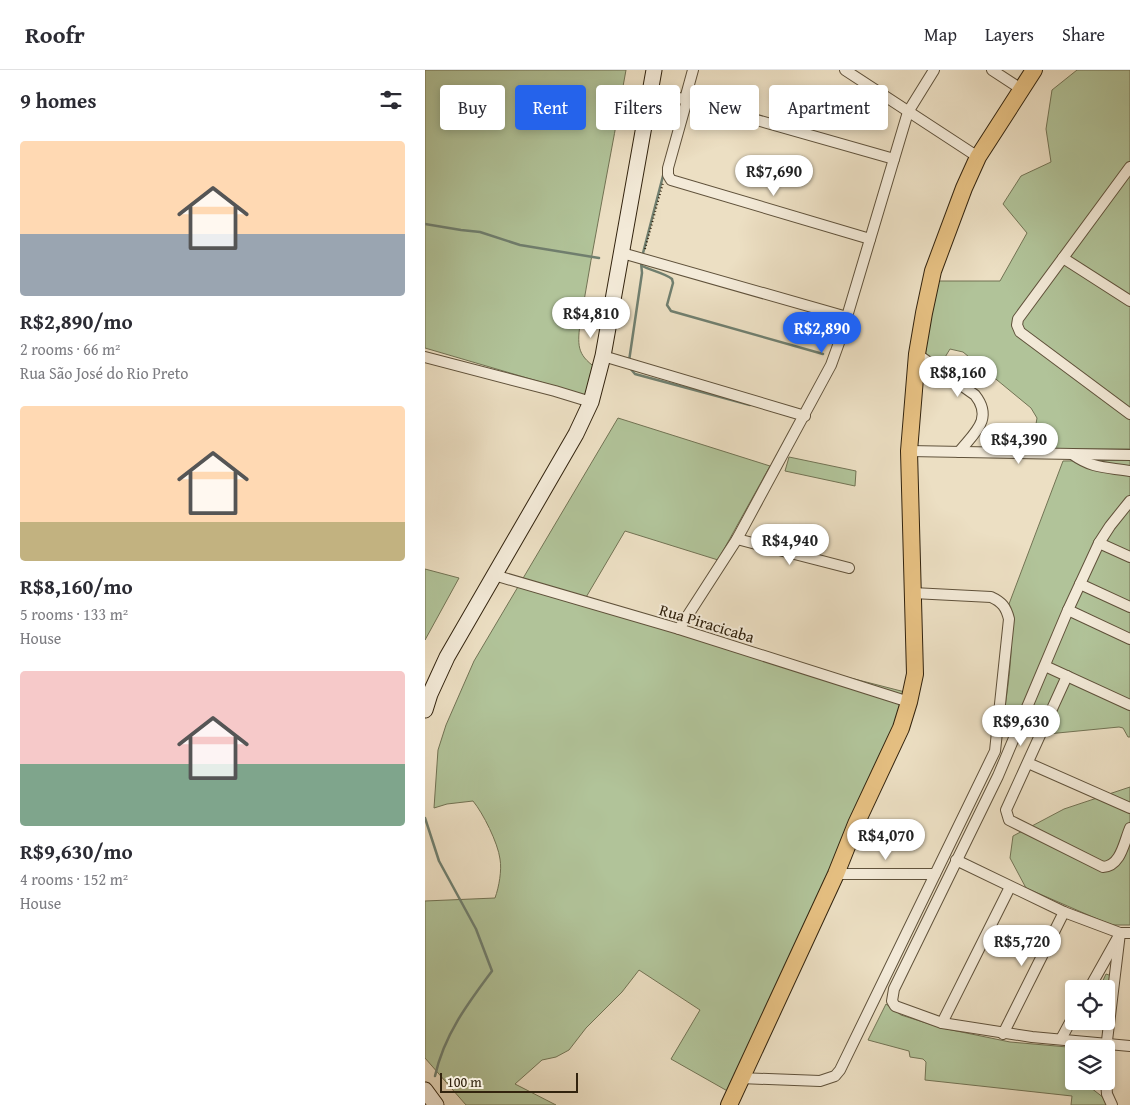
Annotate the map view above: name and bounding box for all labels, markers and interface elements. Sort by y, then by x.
text: Roofr [25,17,85,52]
text: Map [924,21,957,48]
text: Layers [985,21,1034,48]
text: Share [1062,21,1105,48]
text: 9 homes [20,85,96,116]
chip: Buy [440,85,505,130]
chip: Rent [515,85,586,130]
chip: Filters [596,85,680,130]
chip: New [690,85,759,130]
chip: Apartment [769,85,888,130]
icon: filters [377,86,405,114]
pin: R$7,690 [728,154,820,197]
text: R$7,690 [746,159,802,183]
icon: home [168,173,258,263]
pin: R$4,810 [545,296,637,339]
text: R$4,810 [563,301,619,325]
text: R$2,890/mo [20,306,133,337]
pin: R$2,890 [776,312,868,354]
text: R$2,890 [794,316,850,340]
text: 2 rooms · 66 m² [20,337,120,361]
pin: R$8,160 [912,356,1004,398]
text: R$8,160 [930,360,986,384]
text: Rua São José do Rio Preto [20,361,189,385]
pin: R$4,390 [973,422,1065,465]
text: R$4,390 [991,427,1047,451]
icon: home [168,438,258,528]
pin: R$4,940 [744,524,836,566]
text: R$4,940 [762,528,818,552]
text: R$8,160/mo [20,571,133,602]
street label: Rua Piracicaba [657,597,758,649]
text: 5 rooms · 133 m² [20,602,128,626]
text: House [20,626,61,650]
icon: home [168,703,258,793]
pin: R$9,630 [975,704,1067,747]
text: R$9,630 [993,709,1049,733]
pin: R$4,070 [840,818,932,861]
text: R$4,070 [858,823,914,847]
text: R$9,630/mo [20,836,133,867]
text: 4 rooms · 152 m² [20,867,128,891]
text: House [20,891,61,915]
pin: R$5,720 [976,924,1068,967]
text: R$5,720 [994,929,1050,953]
map controls [1065,980,1115,1090]
button: locate [1065,980,1115,1030]
button: layers [1065,1040,1115,1090]
scale bar [440,1070,577,1093]
text: 100 m [447,1072,482,1092]

